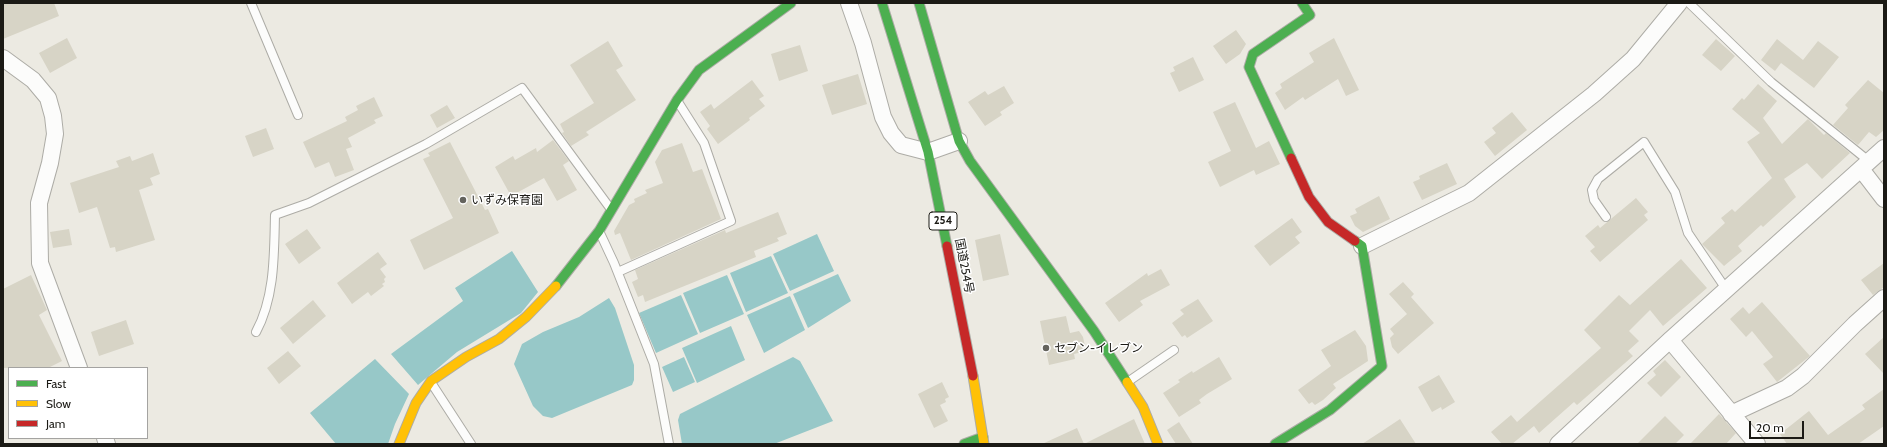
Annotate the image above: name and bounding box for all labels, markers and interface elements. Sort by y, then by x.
place label: いずみ保育園 [471,193,543,207]
marker: いずみ保育園 [458,195,468,205]
road number: 254 [929,212,957,230]
street label: 国道254号 [952,237,976,295]
place label: セブン-イレブン [1054,341,1143,355]
marker: セブン-イレブン [1041,343,1051,353]
legend [8,367,148,439]
text: Fast [46,376,66,391]
text: Slow [46,396,71,411]
scale bar [1751,413,1806,439]
text: Jam [46,416,65,431]
text: 20 m [1756,420,1784,435]

